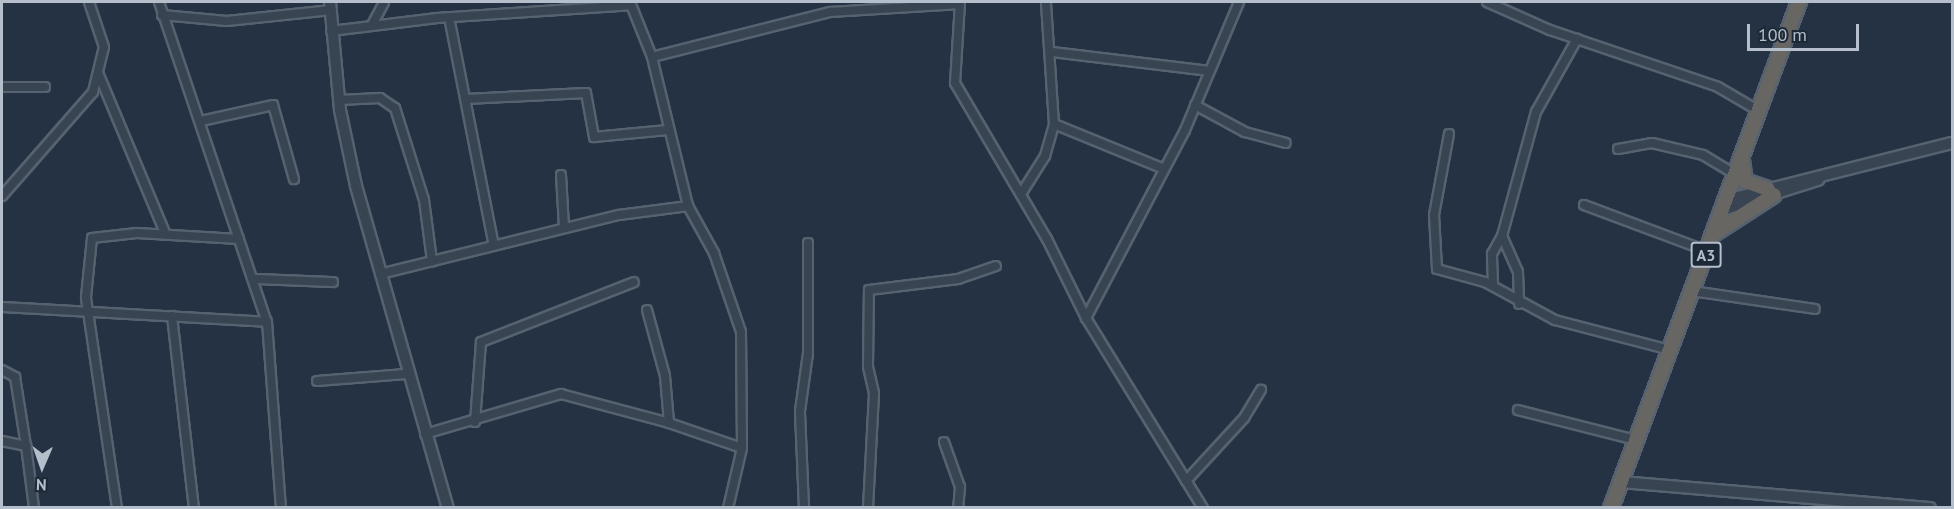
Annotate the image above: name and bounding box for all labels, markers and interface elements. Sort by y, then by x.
scale bar [1750,12,1862,50]
text: 100 m [1758,23,1807,46]
road number: A3 [1690,242,1722,268]
north arrow [12,437,72,497]
text: N [36,475,47,495]

